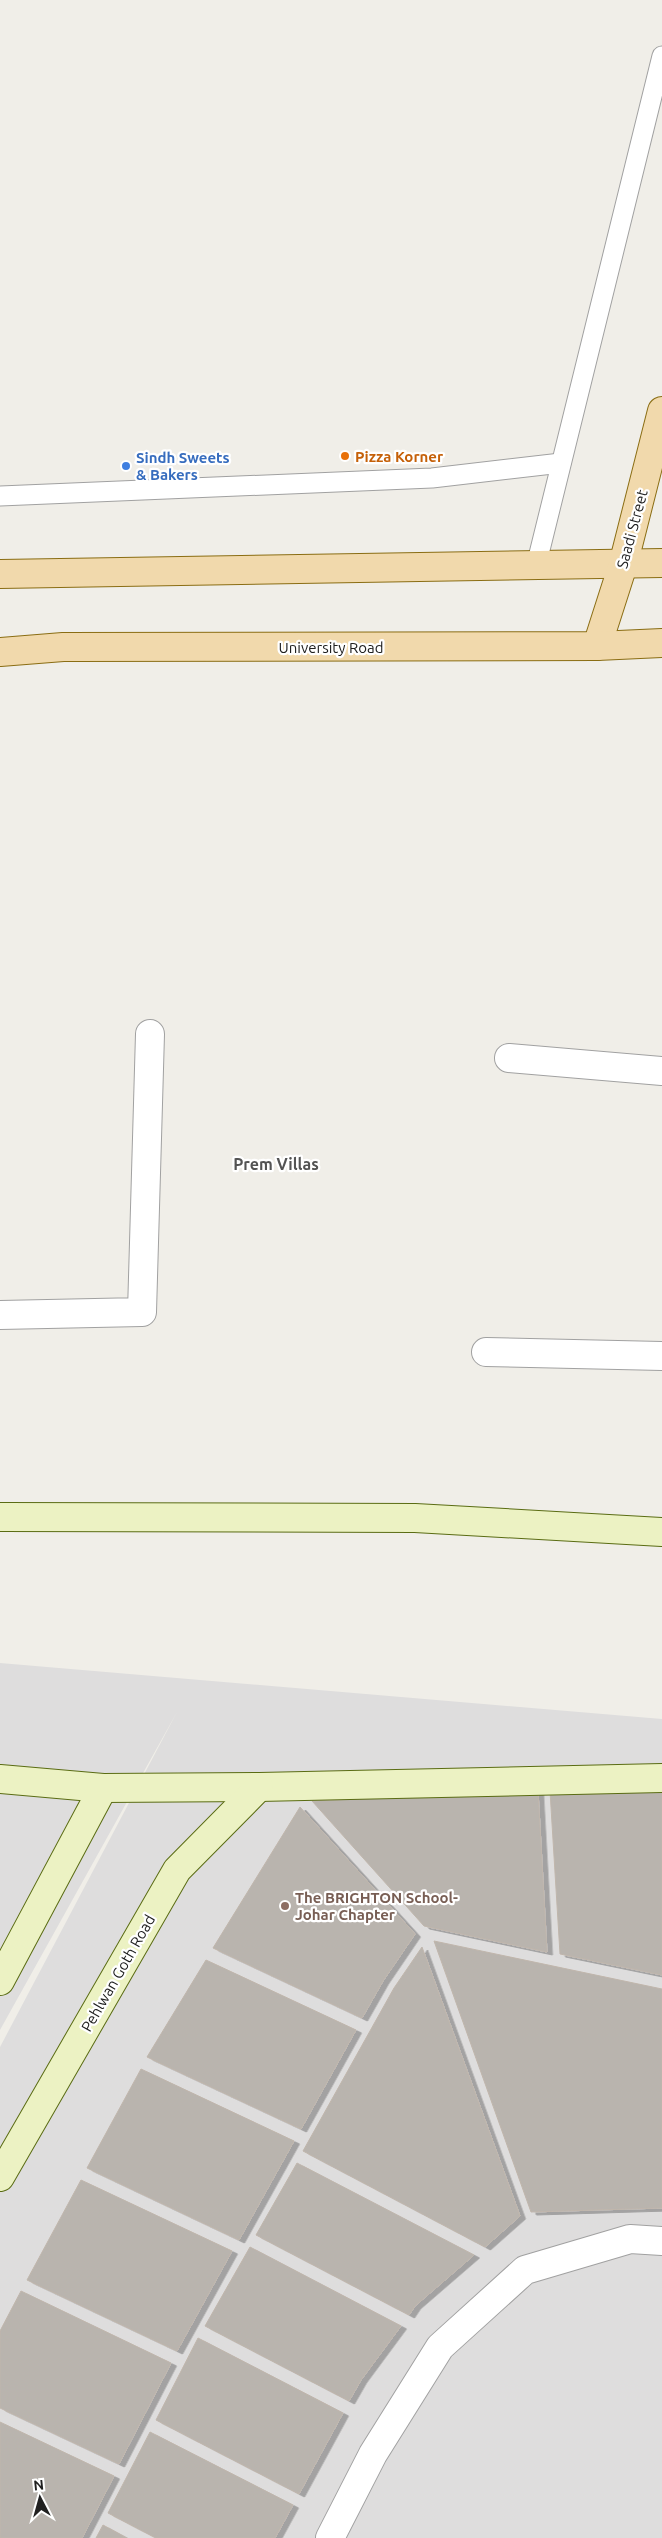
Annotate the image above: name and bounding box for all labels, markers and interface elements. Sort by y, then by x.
place label: Pizza Korner [355,448,444,465]
place label: Sindh Sweets & Bakers [136,449,230,483]
marker: Pizza Korner [339,450,351,462]
marker: Sindh Sweets & Bakers [120,460,132,472]
street label: Saadi Street [613,488,651,570]
street label: University Road [279,639,384,656]
district label: Prem Villas [233,1155,319,1173]
place label: The BRIGHTON School- Johar Chapter [295,1889,458,1923]
marker: The BRIGHTON School- Johar Chapter [279,1900,291,1912]
street label: Pehlwan Goth Road [78,1912,158,2034]
north arrow [15,2473,65,2523]
text: N [33,2477,45,2494]

